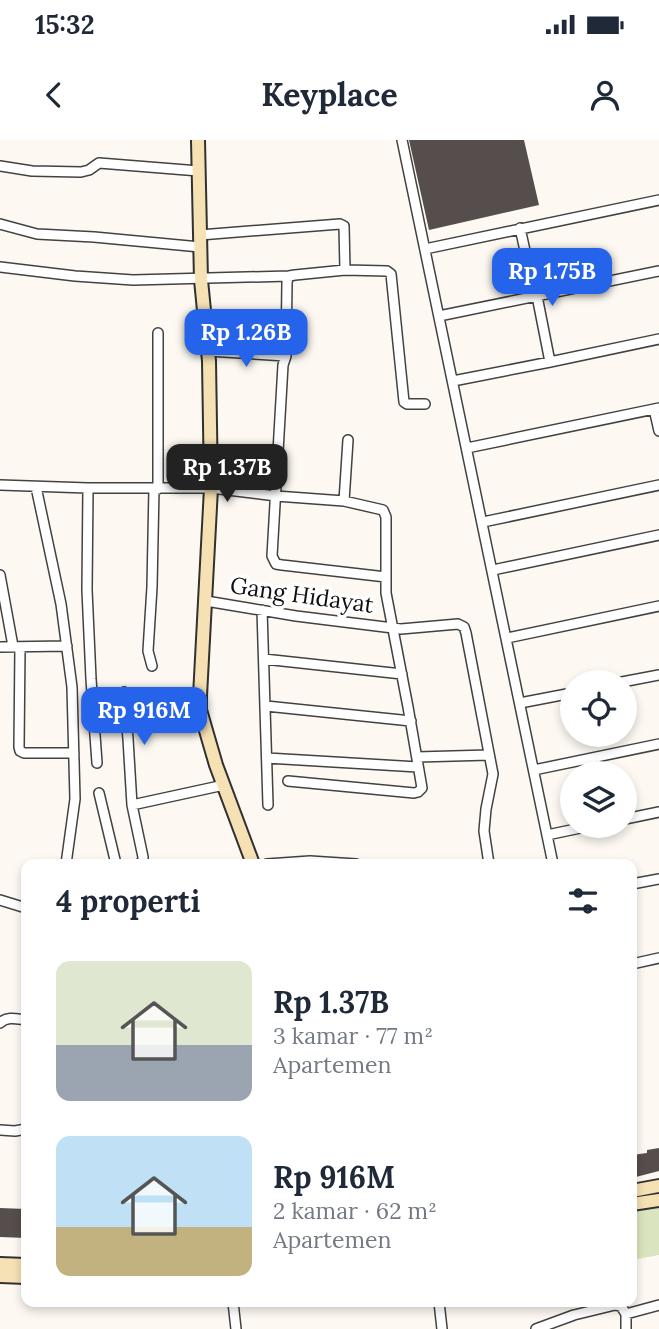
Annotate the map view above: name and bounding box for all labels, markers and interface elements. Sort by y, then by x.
text: 15:32 [35,8,95,41]
text: Keyplace [261,74,398,115]
icon: back [35,76,73,114]
icon: person [586,76,624,114]
pin: Rp 1.75B [480,248,624,308]
text: Rp 1.75B [508,256,596,285]
pin: Rp 1.26B [174,310,318,369]
text: Rp 1.26B [201,317,291,346]
pin: Rp 1.37B [155,444,299,504]
text: Rp 1.37B [182,452,272,481]
street label: Gang Hidayat [229,570,376,619]
map controls [560,670,637,838]
button: locate [560,670,637,747]
pin: Rp 916M [79,688,209,747]
text: Rp 916M [97,695,191,724]
button: layers [560,761,637,838]
text: 4 properti [56,882,200,920]
icon: filters [564,882,602,920]
text: Rp 1.37B [273,983,389,1021]
icon: home [112,989,196,1073]
text: 3 kamar · 77 m² [273,1021,433,1050]
text: Apartemen [273,1050,391,1079]
text: Rp 916M [273,1158,395,1196]
icon: home [112,1164,196,1248]
text: 2 kamar · 62 m² [273,1196,437,1225]
text: Apartemen [273,1225,391,1254]

